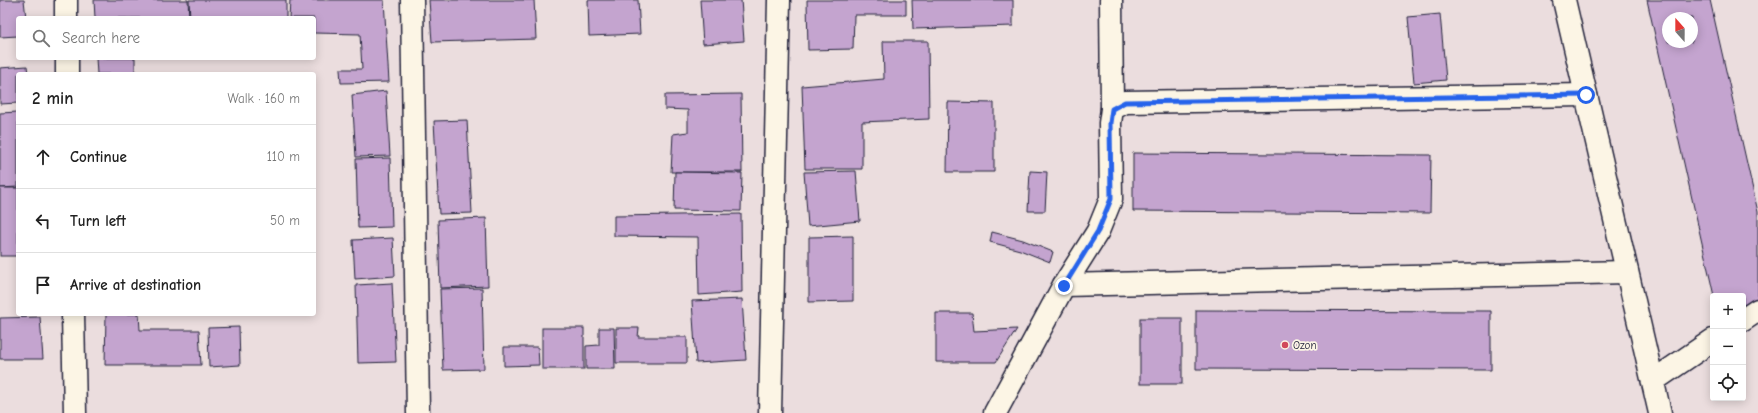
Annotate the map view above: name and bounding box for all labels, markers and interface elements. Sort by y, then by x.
north arrow [1662,12,1698,48]
search box [16,16,316,60]
icon: search [30,27,52,49]
text: Search here [62,29,140,47]
route start [1577,86,1595,104]
text: 2 min [32,89,73,108]
text: Walk · 160 m [228,91,300,106]
icon: ahead [32,146,54,168]
text: Continue [70,148,127,166]
text: 110 m [267,149,300,164]
icon: left [32,210,54,232]
text: Turn left [70,212,126,230]
text: 50 m [270,213,300,228]
icon: arrive [32,274,54,296]
text: Arrive at destination [70,276,201,294]
route end [1055,277,1073,295]
map controls [1710,293,1746,401]
button: + [1710,293,1746,329]
button: − [1710,329,1746,365]
place label: Ozon [1293,339,1317,352]
marker: Ozon [1280,340,1290,350]
button: locate [1710,365,1746,401]

